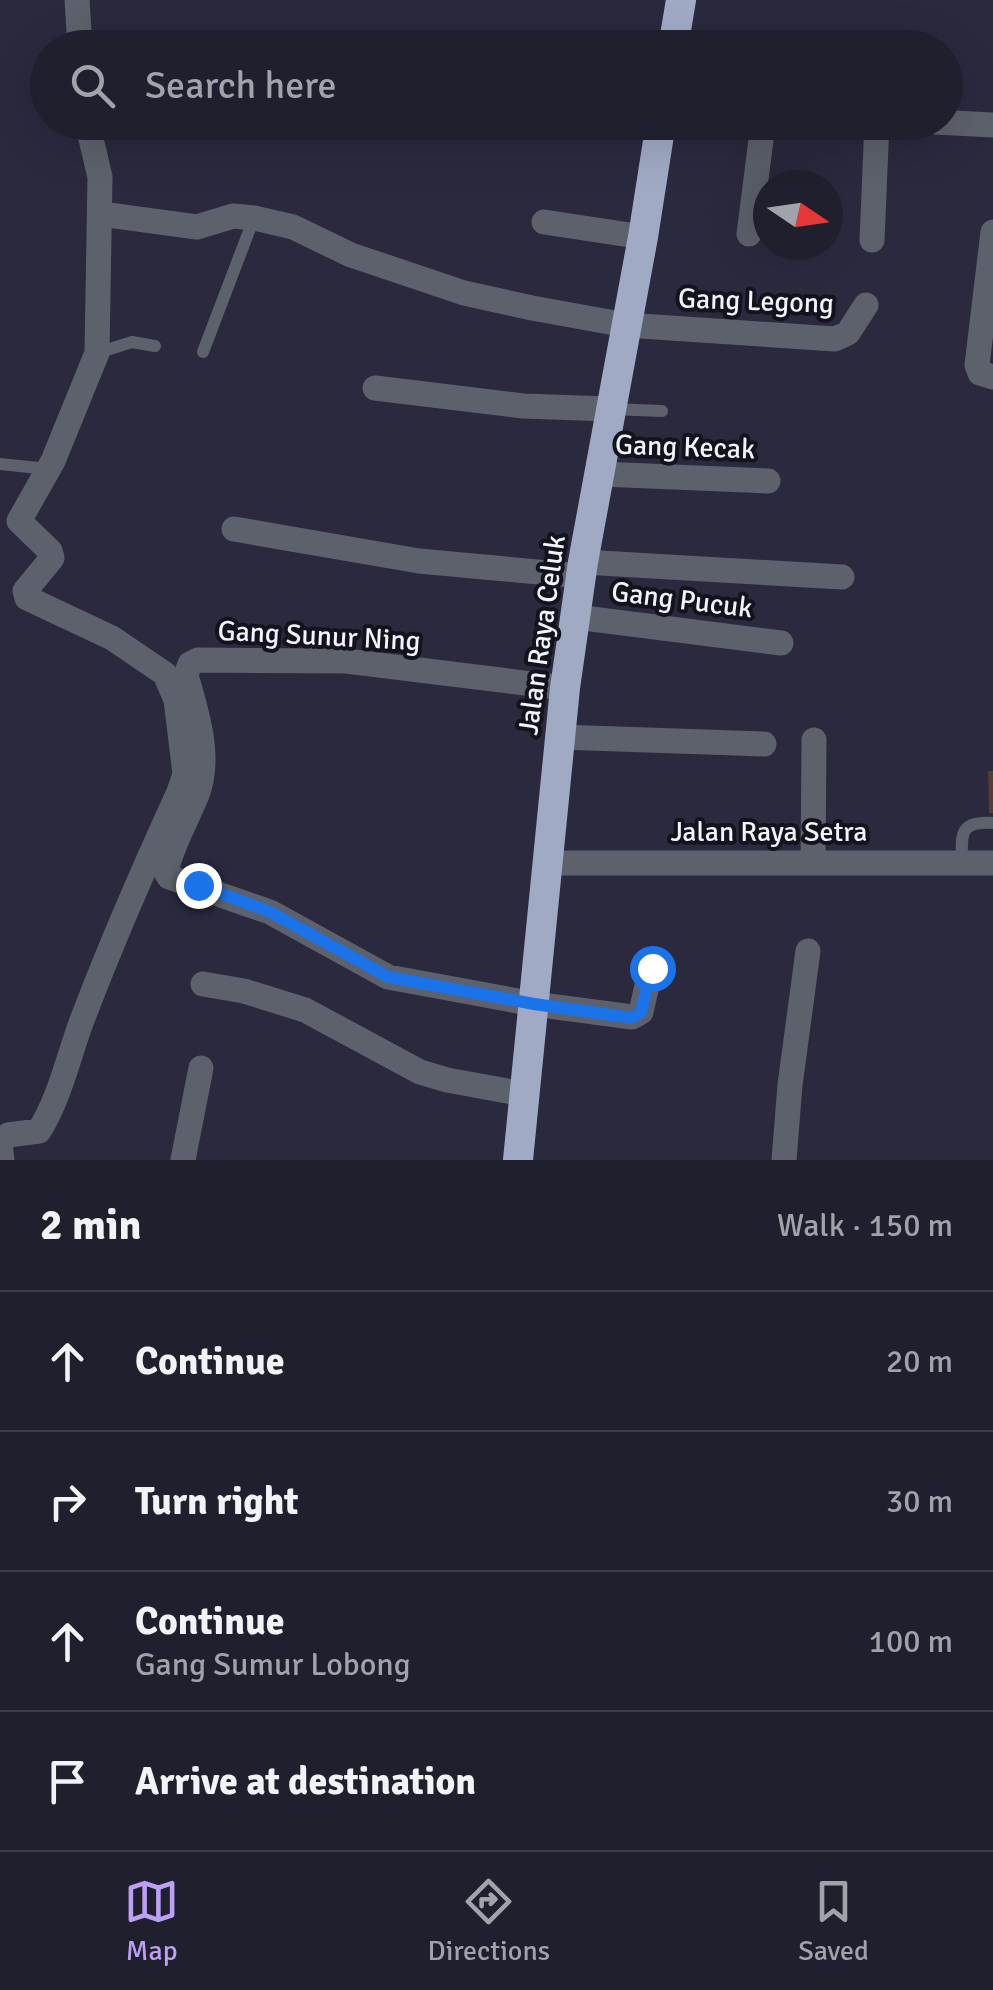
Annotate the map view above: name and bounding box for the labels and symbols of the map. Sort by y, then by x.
north arrow [753,170,843,260]
street label: Gang Legong [678,281,834,321]
street label: Gang Kecak [614,428,756,466]
street label: Jalan Raya Celuk [511,533,573,737]
street label: Gang Pucuk [610,574,754,626]
street label: Gang Sunur Ning [217,614,421,658]
street label: Jalan Raya Setra [670,815,868,849]
route end [176,863,222,909]
route start [630,946,676,992]

